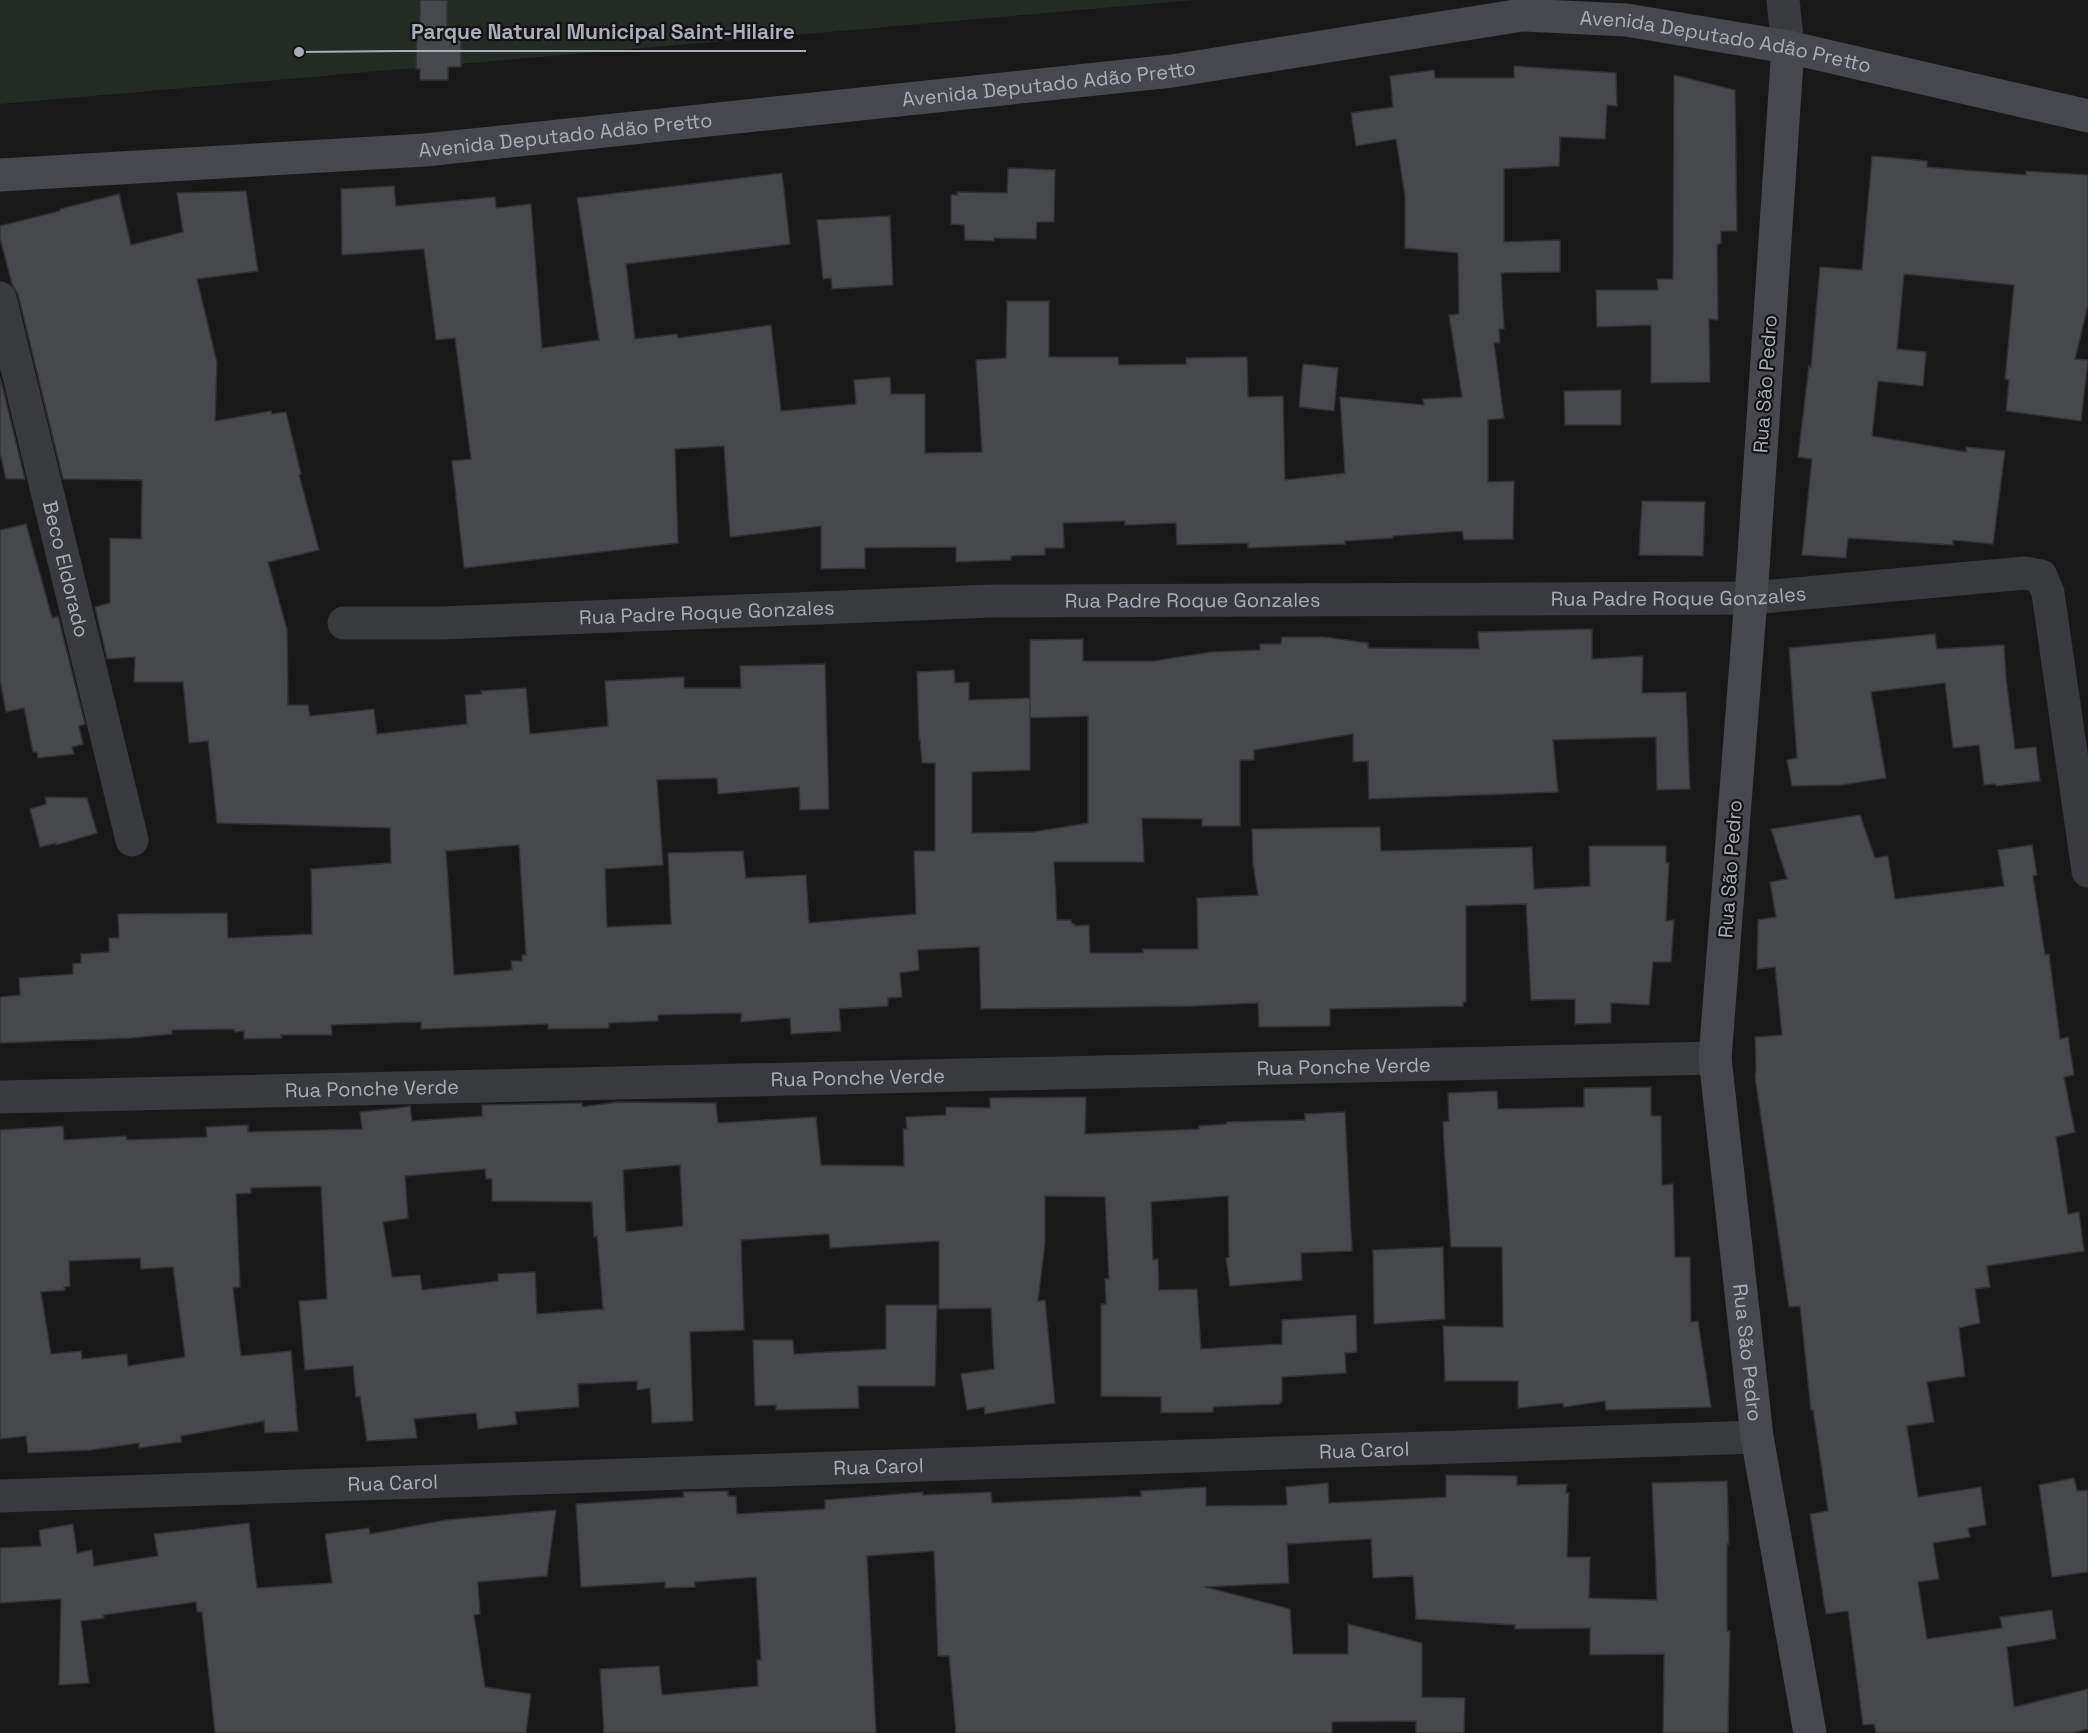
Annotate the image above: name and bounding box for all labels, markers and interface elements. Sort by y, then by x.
street label: Avenida Deputado Adão Pretto [1579,5,1874,79]
callout: Parque Natural Municipal Saint-Hilaire [399,12,806,51]
text: Parque Natural Municipal Saint-Hilaire [411,18,795,45]
street label: Avenida Deputado Adão Pretto [901,54,1197,112]
street label: Avenida Deputado Adão Pretto [418,107,714,163]
street label: Rua São Pedro [1747,314,1783,454]
street label: Beco Eldorado [37,498,95,640]
street label: Rua Padre Roque Gonzales [1551,580,1807,612]
street label: Rua Padre Roque Gonzales [1065,587,1320,614]
street label: Rua Padre Roque Gonzales [578,594,835,630]
street label: Rua São Pedro [1712,799,1748,939]
street label: Rua Ponche Verde [1256,1051,1431,1081]
street label: Rua Ponche Verde [770,1063,945,1092]
street label: Rua Ponche Verde [285,1074,459,1104]
street label: Rua São Pedro [1727,1282,1768,1423]
street label: Rua Carol [1319,1436,1410,1465]
street label: Rua Carol [833,1452,924,1481]
street label: Rua Carol [347,1468,438,1497]

